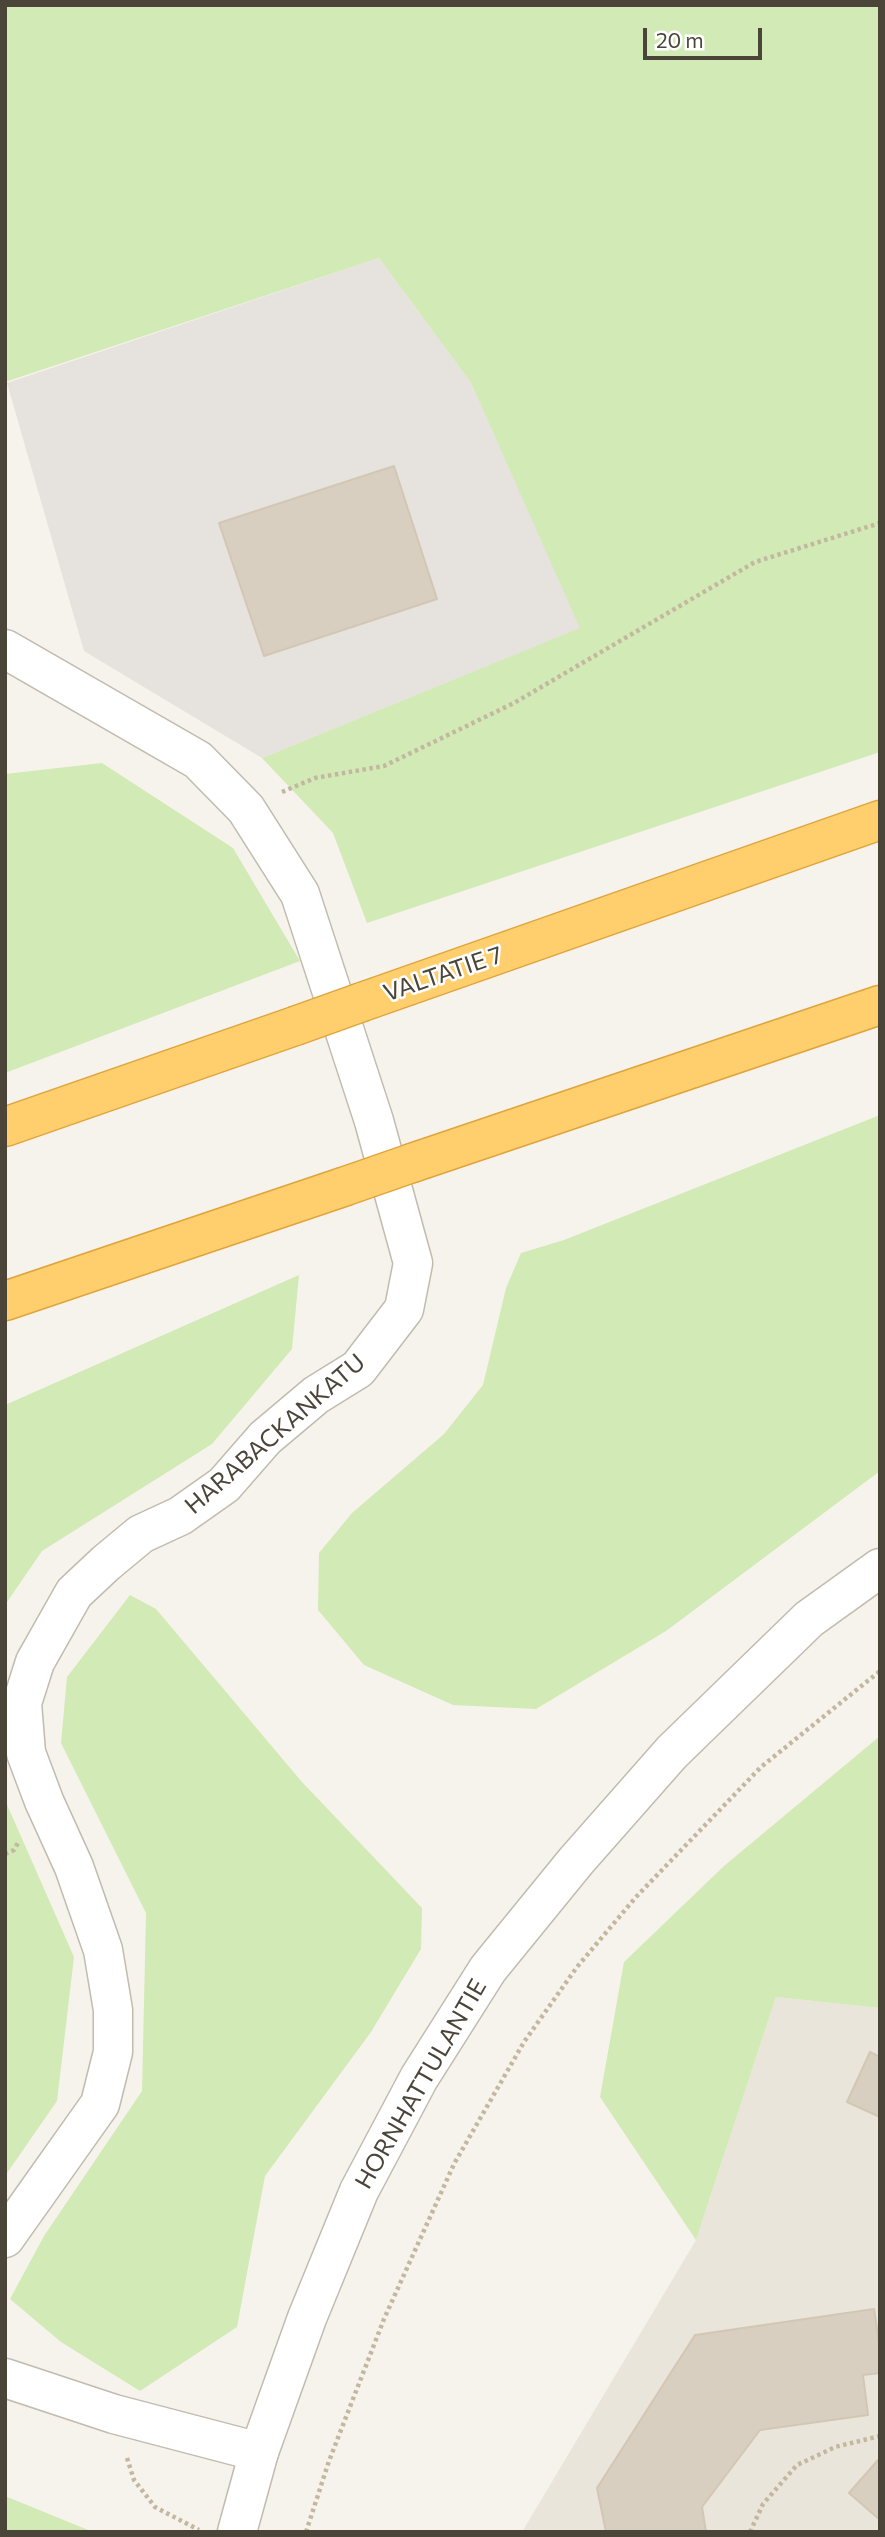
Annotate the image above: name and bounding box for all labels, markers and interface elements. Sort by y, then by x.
scale bar [647,14,766,58]
text: 20 m [656,27,704,52]
street label: VALTATIE 7 [380,940,506,1008]
street label: HARABACKANKATU [179,1348,371,1520]
street label: HORNHATTULANTIE [349,1974,493,2194]

